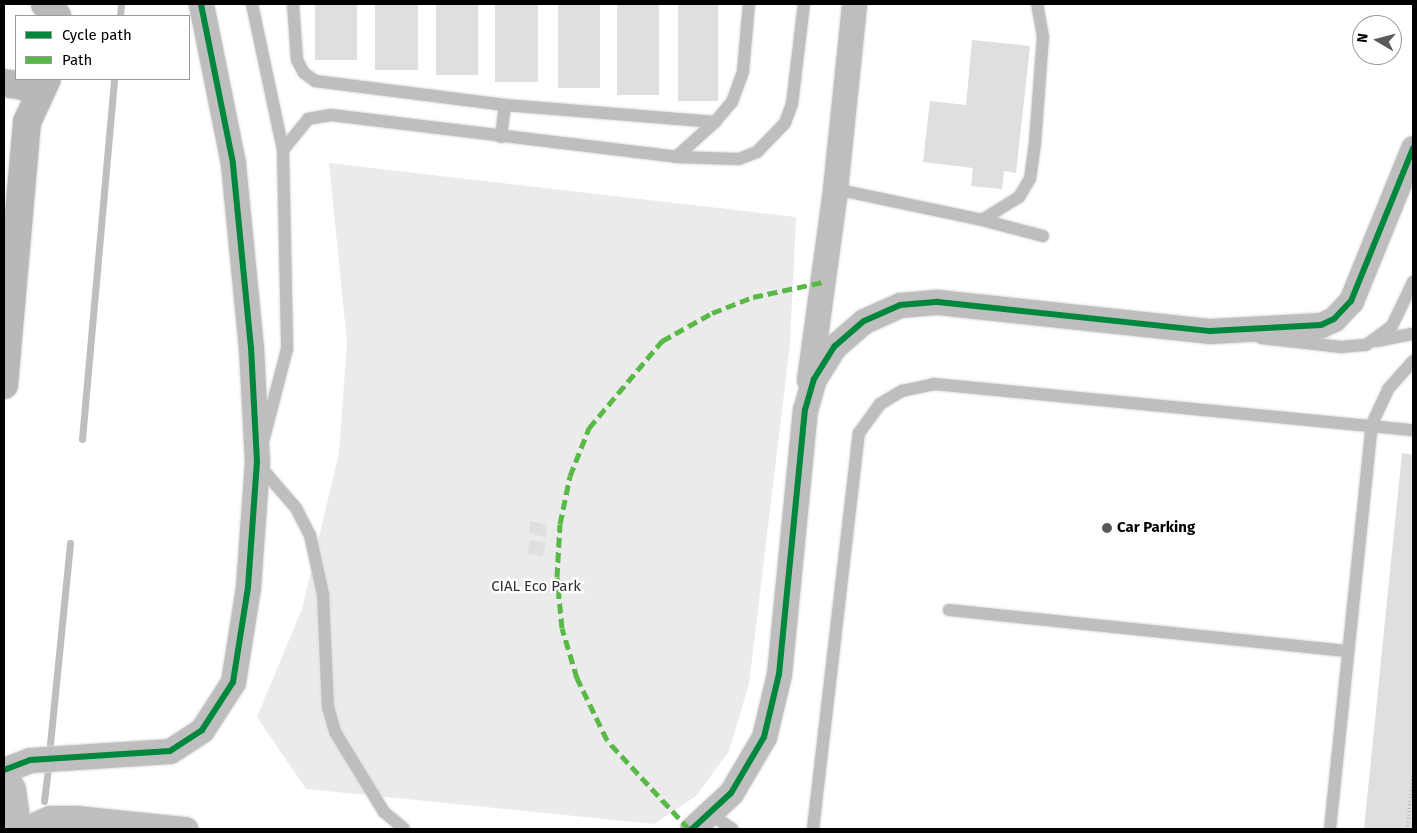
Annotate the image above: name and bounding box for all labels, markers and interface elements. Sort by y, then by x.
legend [15,15,190,80]
north arrow [1352,15,1402,65]
text: Cycle path [62,26,132,44]
text: N [1354,32,1372,44]
text: Path [62,51,92,69]
place label: Car Parking [1117,519,1195,537]
marker: Car Parking [1101,522,1113,534]
park label: CIAL Eco Park [491,578,581,596]

